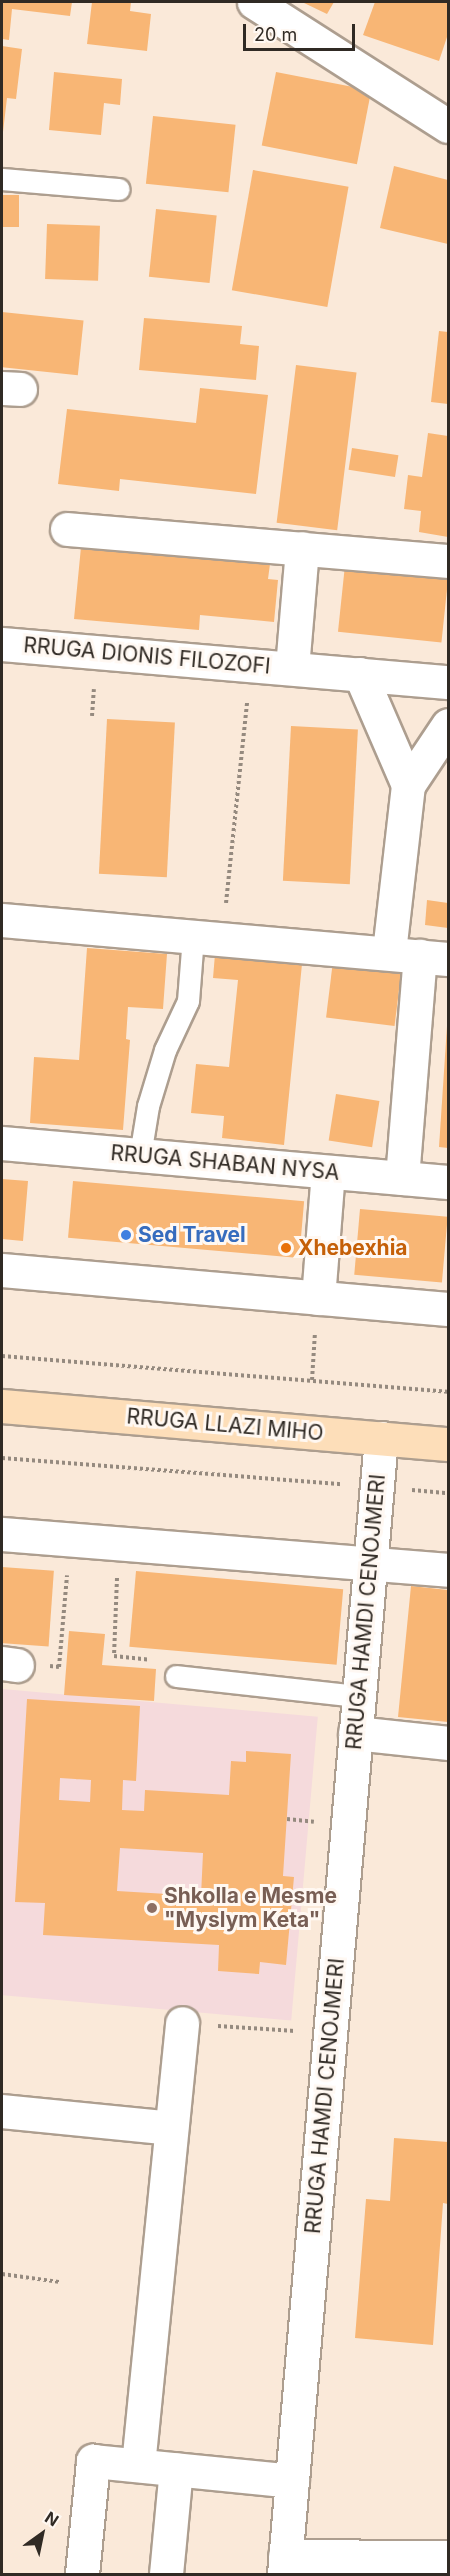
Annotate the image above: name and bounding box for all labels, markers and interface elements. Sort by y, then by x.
scale bar [246,12,358,50]
text: 20 m [254,24,297,45]
street label: RRUGA DIONIS FILOZOFI [22,633,272,679]
street label: RRUGA SHABAN NYSA [109,1140,341,1186]
place label: Sed Travel [138,1222,246,1248]
marker: Sed Travel [119,1228,133,1242]
place label: Xhebexhia [298,1235,408,1261]
marker: Xhebexhia [279,1241,293,1255]
street label: RRUGA LLAZI MIHO [126,1404,324,1446]
street label: RRUGA HAMDI CENOJMERI [341,1473,391,1751]
place label: Shkolla e Mesme "Myslym Keta" [164,1883,337,1933]
marker: Shkolla e Mesme "Myslym Keta" [145,1901,159,1915]
street label: RRUGA HAMDI CENOJMERI [300,1957,350,2235]
north arrow [12,2504,72,2564]
text: N [41,2507,62,2531]

